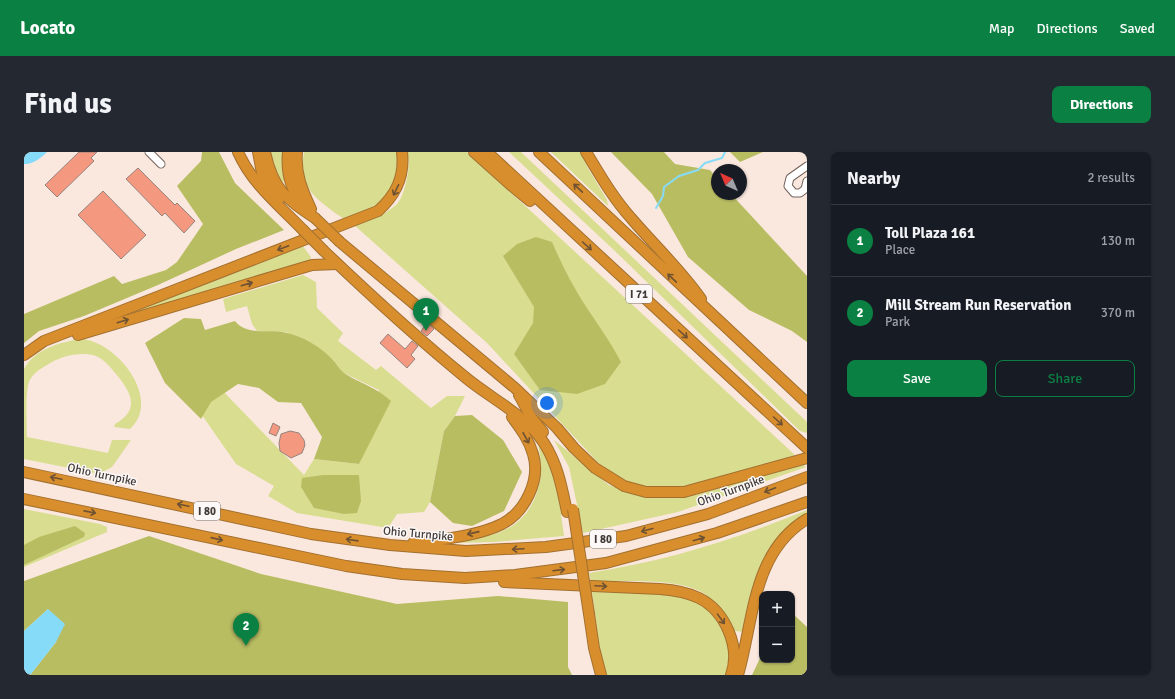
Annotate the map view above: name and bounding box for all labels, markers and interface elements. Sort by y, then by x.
text: Locato [20,16,75,40]
text: Map [989,20,1015,37]
text: Directions [1037,20,1098,37]
text: Saved [1120,20,1155,37]
button: Directions [1052,86,1151,123]
text: Find us [24,87,112,121]
north arrow [711,164,747,200]
text: Nearby [847,168,900,189]
text: 2 results [1087,170,1135,186]
one-way arrow [392,183,399,195]
one-way arrow [573,184,583,193]
text: Toll Plaza 161 [885,224,975,242]
text: 1 [856,233,864,249]
text: 130 m [1101,233,1135,249]
one-way arrow [582,241,592,251]
text: Place [885,242,915,258]
one-way arrow [278,245,290,253]
one-way arrow [667,273,677,282]
one-way arrow [241,280,254,287]
road number: I 71 [626,285,652,303]
text: Mill Stream Run Reservation [885,296,1071,314]
pin: 1 [413,298,439,331]
text: 2 [856,305,864,321]
text: 370 m [1101,305,1135,321]
text: Park [885,314,910,330]
one-way arrow [116,317,129,324]
one-way arrow [677,329,688,338]
button: Save [847,360,987,397]
button: Share [995,360,1135,397]
your location [537,393,557,413]
one-way arrow [773,417,784,426]
one-way arrow [523,432,531,444]
street label: Ohio Turnpike [66,460,138,490]
street label: Ohio Turnpike [695,472,767,510]
one-way arrow [50,474,63,482]
one-way arrow [765,487,777,495]
one-way arrow [177,501,190,509]
road number: I 80 [194,502,220,520]
one-way arrow [83,509,96,517]
street label: Ohio Turnpike [382,523,454,545]
one-way arrow [641,527,654,535]
one-way arrow [467,530,480,538]
road number: I 80 [590,530,616,548]
one-way arrow [693,534,706,542]
one-way arrow [210,535,223,543]
one-way arrow [345,536,358,544]
one-way arrow [512,545,525,552]
one-way arrow [552,567,565,574]
one-way arrow [594,582,607,589]
map controls [759,591,795,663]
button: + [759,591,795,627]
pin: 2 [233,613,259,646]
one-way arrow [717,613,725,624]
button: − [759,627,795,663]

